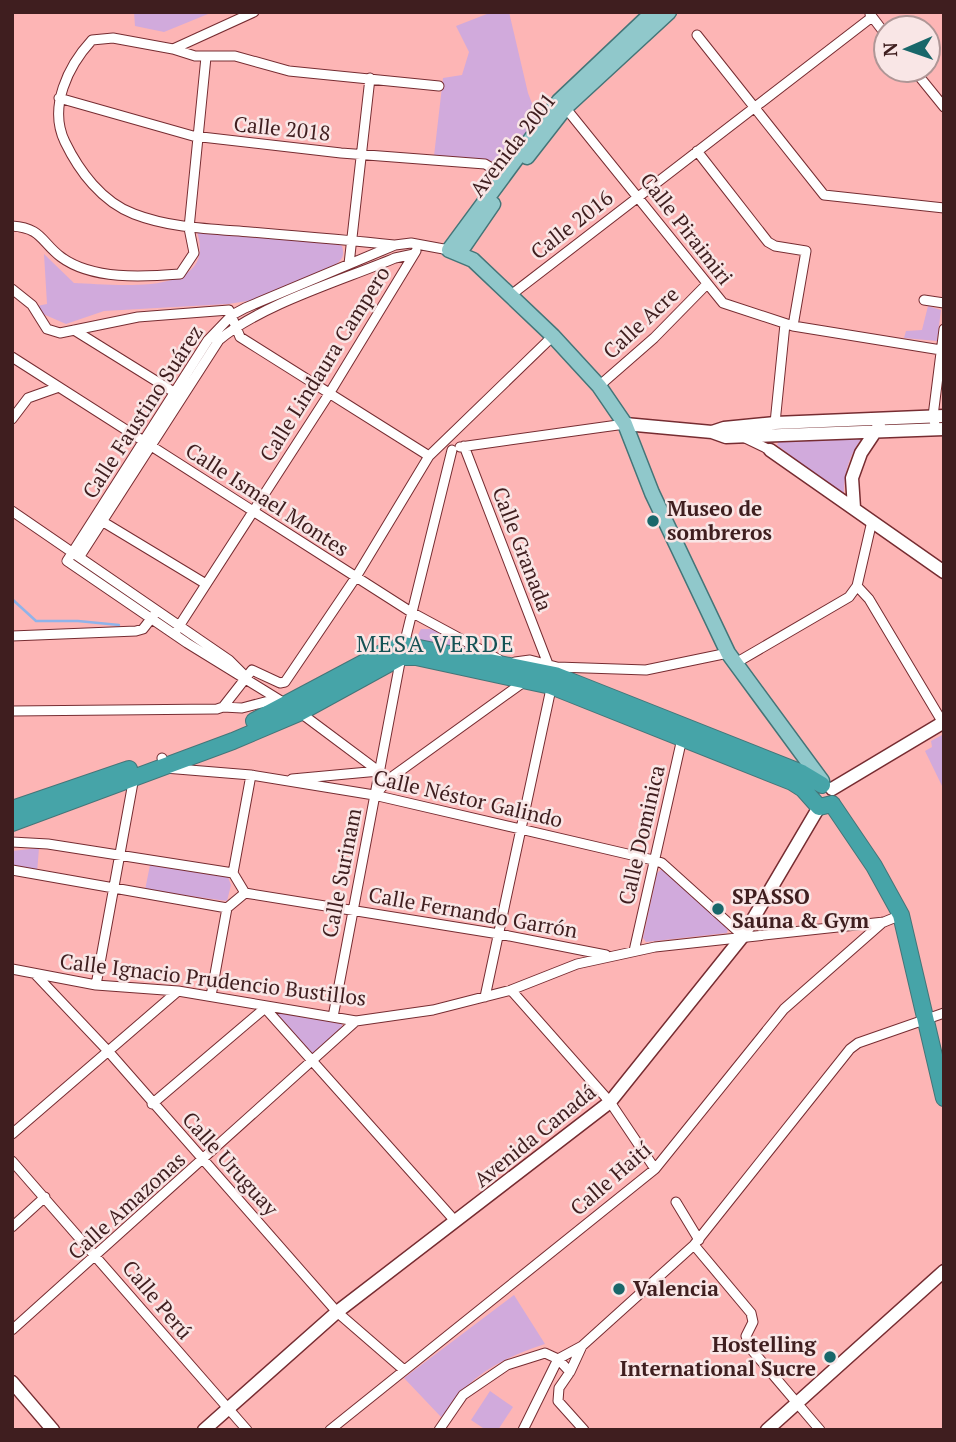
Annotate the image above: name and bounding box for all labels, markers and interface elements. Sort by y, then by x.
north arrow [872,14,942,84]
text: N [877,41,902,57]
street label: Avenida 2001 [463,87,562,202]
street label: Calle 2018 [232,109,332,147]
street label: Calle Piraimiri [634,167,739,290]
street label: Calle 2016 [524,183,618,265]
street label: Calle Lindaura Campero [253,261,396,466]
street label: Calle Acre [596,280,684,365]
street label: Calle Faustino Suárez [76,319,209,504]
street label: Calle Ismael Montes [181,436,355,562]
street label: Calle Granada [486,483,560,615]
place label: Museo de sombreros [667,494,772,546]
marker: Museo de sombreros [645,513,661,529]
district label: MESA VERDE [356,628,516,659]
street label: Calle Dominica [611,762,671,907]
street label: Calle Néstor Galindo [371,763,566,833]
street label: Calle Surinam [315,806,367,940]
street label: Calle Fernando Garrón [367,880,580,944]
place label: SPASSO Sauna & Gym [732,882,870,934]
marker: SPASSO Sauna & Gym [710,901,726,917]
street label: Calle Ignacio Prudencio Bustillos [58,946,368,1012]
street label: Avenida Canadá [468,1077,601,1193]
street label: Calle Uruguay [177,1105,285,1222]
street label: Calle Haití [564,1135,657,1221]
street label: Calle Amazonas [62,1145,191,1265]
street label: Calle Perú [117,1254,199,1345]
place label: Valencia [633,1274,719,1302]
marker: Valencia [611,1281,627,1297]
place label: Hostelling International Sucre [620,1330,817,1382]
marker: Hostelling International Sucre [822,1349,838,1365]

